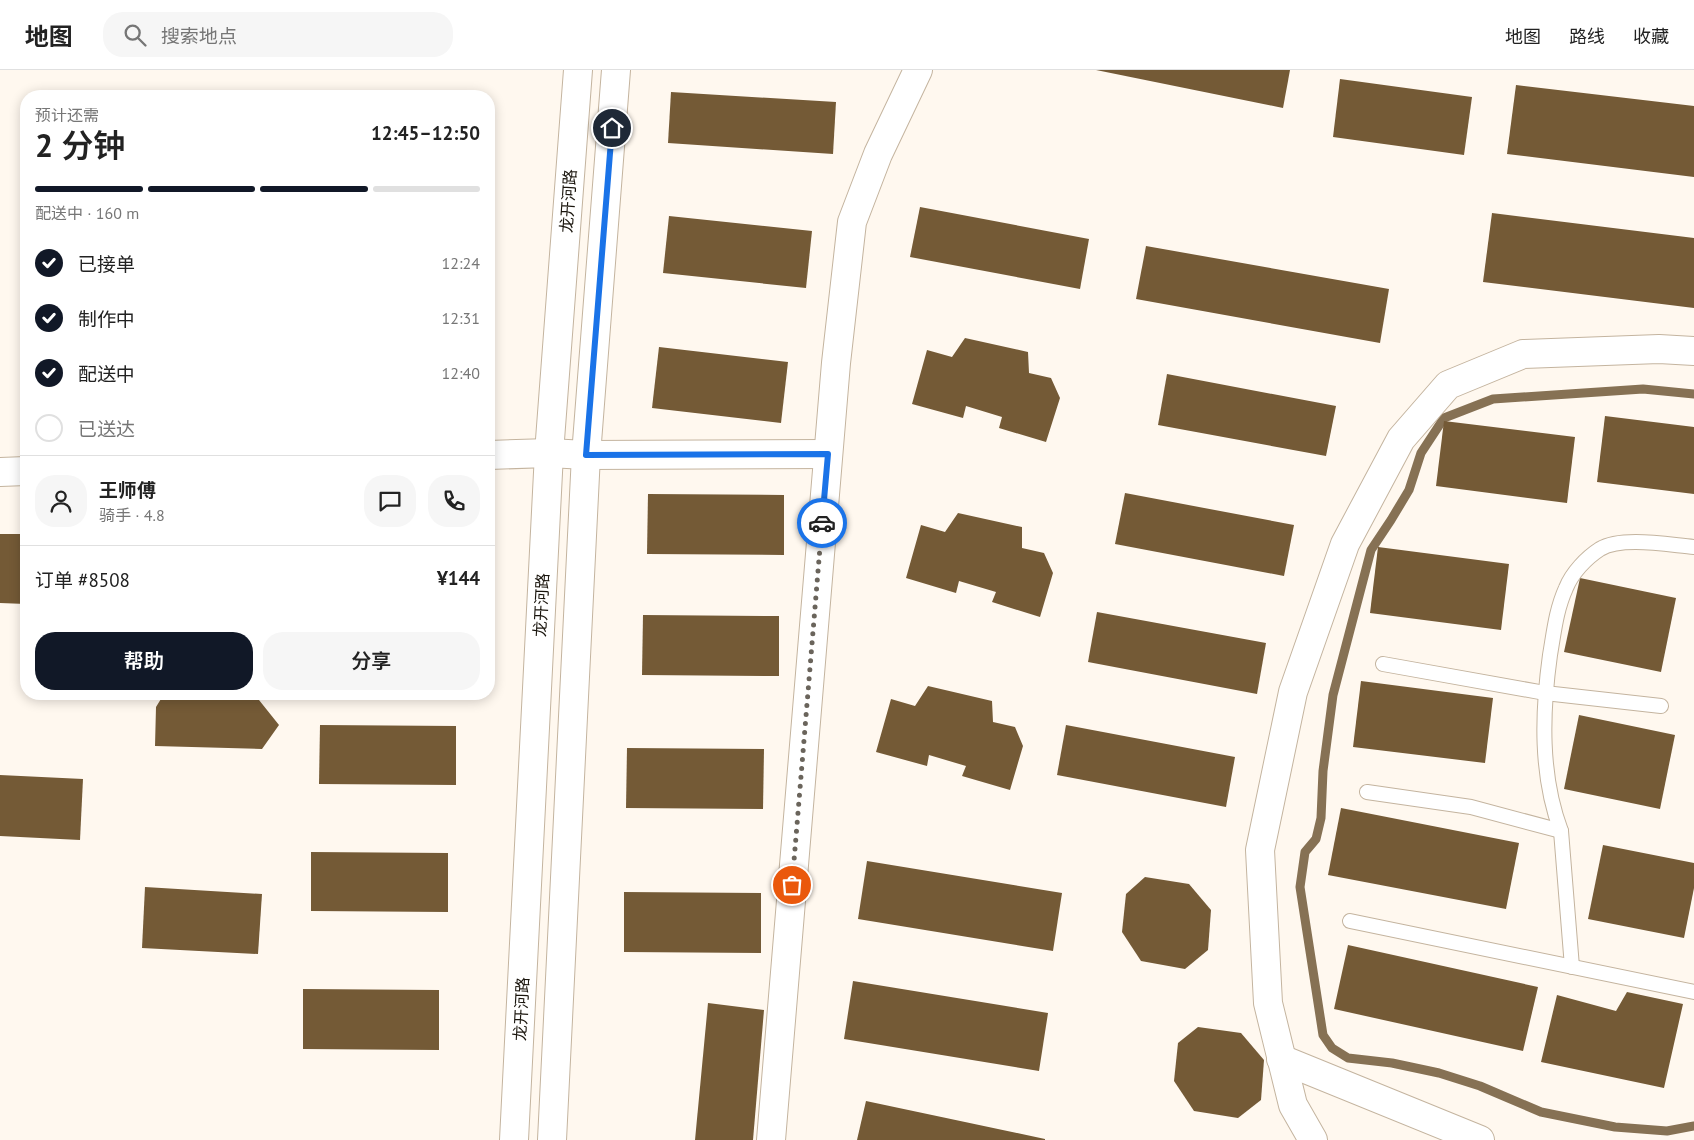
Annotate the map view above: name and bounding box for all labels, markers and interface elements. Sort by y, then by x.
search box [103,12,453,57]
text: 地图 [25,21,73,52]
icon: search [121,21,149,49]
text: 搜索地点 [161,24,237,48]
text: 地图 [1505,25,1541,48]
text: 路线 [1569,25,1605,48]
text: 收藏 [1633,25,1669,48]
text: 预计还需 [35,105,99,125]
pin [591,107,633,149]
icon: home [598,114,626,142]
text: 12:45–12:50 [371,121,480,145]
text: 2 分钟 [35,124,125,166]
street label: 龙开河路 [556,168,580,234]
text: 配送中 · 160 m [35,203,139,223]
icon: check [35,249,63,277]
text: 已接单 [78,252,135,276]
text: 12:24 [442,253,480,273]
icon: check [35,304,63,332]
text: 制作中 [78,307,135,331]
text: 12:31 [442,308,480,328]
icon: check [35,359,63,387]
text: 配送中 [78,362,135,386]
text: 12:40 [442,363,480,383]
text: 已送达 [78,417,135,441]
button: person [35,475,87,527]
button: chat [364,475,416,527]
button: phone [428,475,480,527]
text: 王师傅 [99,478,156,502]
courier [797,498,847,548]
text: 骑手 · 4.8 [99,505,165,525]
icon: car [808,509,836,537]
text: ¥144 [437,566,480,590]
text: 订单 #8508 [35,568,130,592]
street label: 龙开河路 [529,573,553,637]
button: 帮助 [35,632,253,690]
button: 分享 [263,632,480,690]
pin [771,864,813,906]
icon: bag [778,871,806,899]
street label: 龙开河路 [509,977,533,1041]

